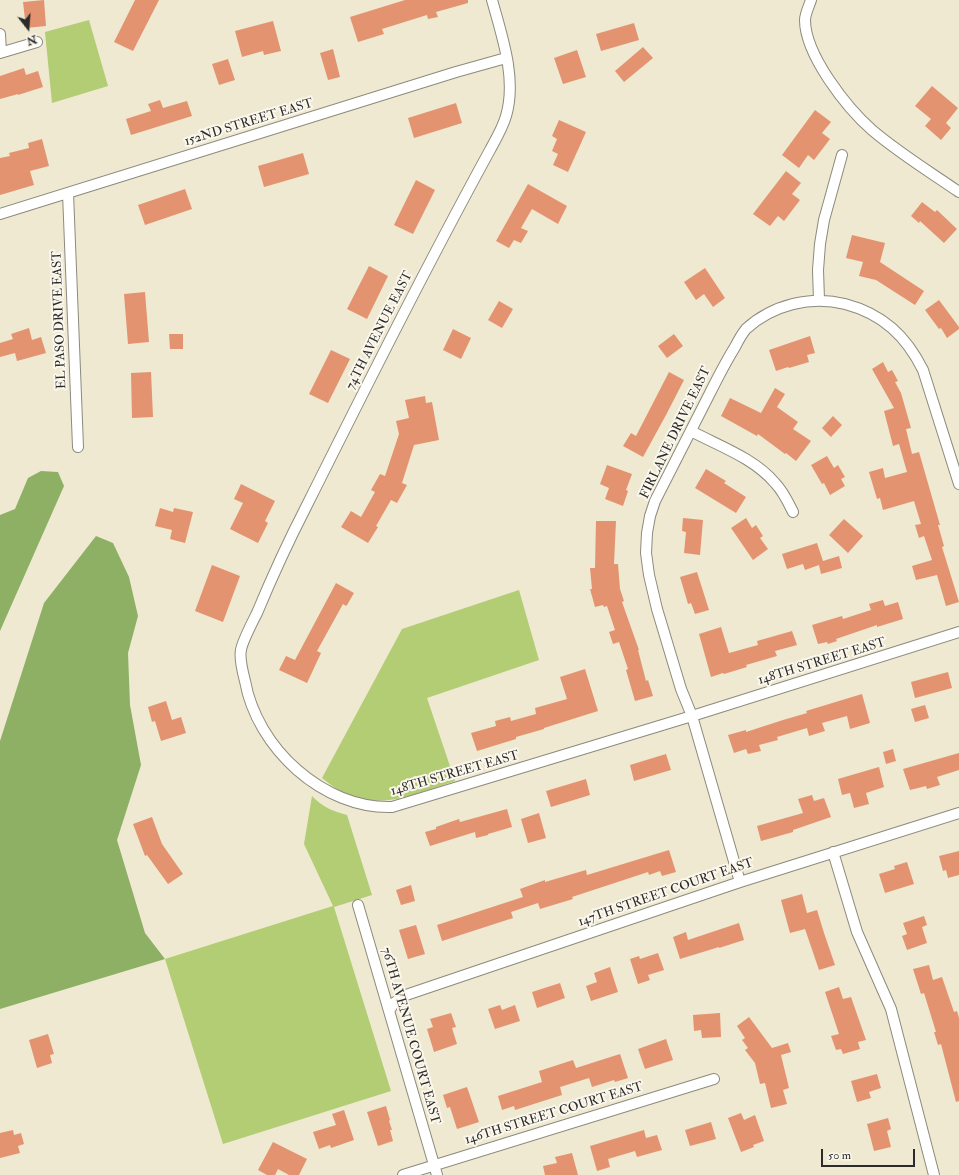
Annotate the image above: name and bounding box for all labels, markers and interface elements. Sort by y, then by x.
north arrow [8,8,48,48]
text: N [25,32,38,48]
street label: 152ND STREET EAST [183,96,315,150]
street label: EL PASO DRIVE EAST [50,251,70,389]
street label: 74TH AVENUE EAST [343,269,417,393]
street label: FIRLANE DRIVE EAST [637,364,715,502]
street label: 148TH STREET EAST [756,635,888,689]
street label: 148TH STREET EAST [389,748,521,800]
street label: 147TH STREET COURT EAST [576,856,756,930]
street label: 76TH AVENUE COURT EAST [377,946,443,1126]
street label: 146TH STREET COURT EAST [463,1079,645,1149]
scale bar [823,1141,917,1167]
text: 50 m [828,1148,851,1163]

